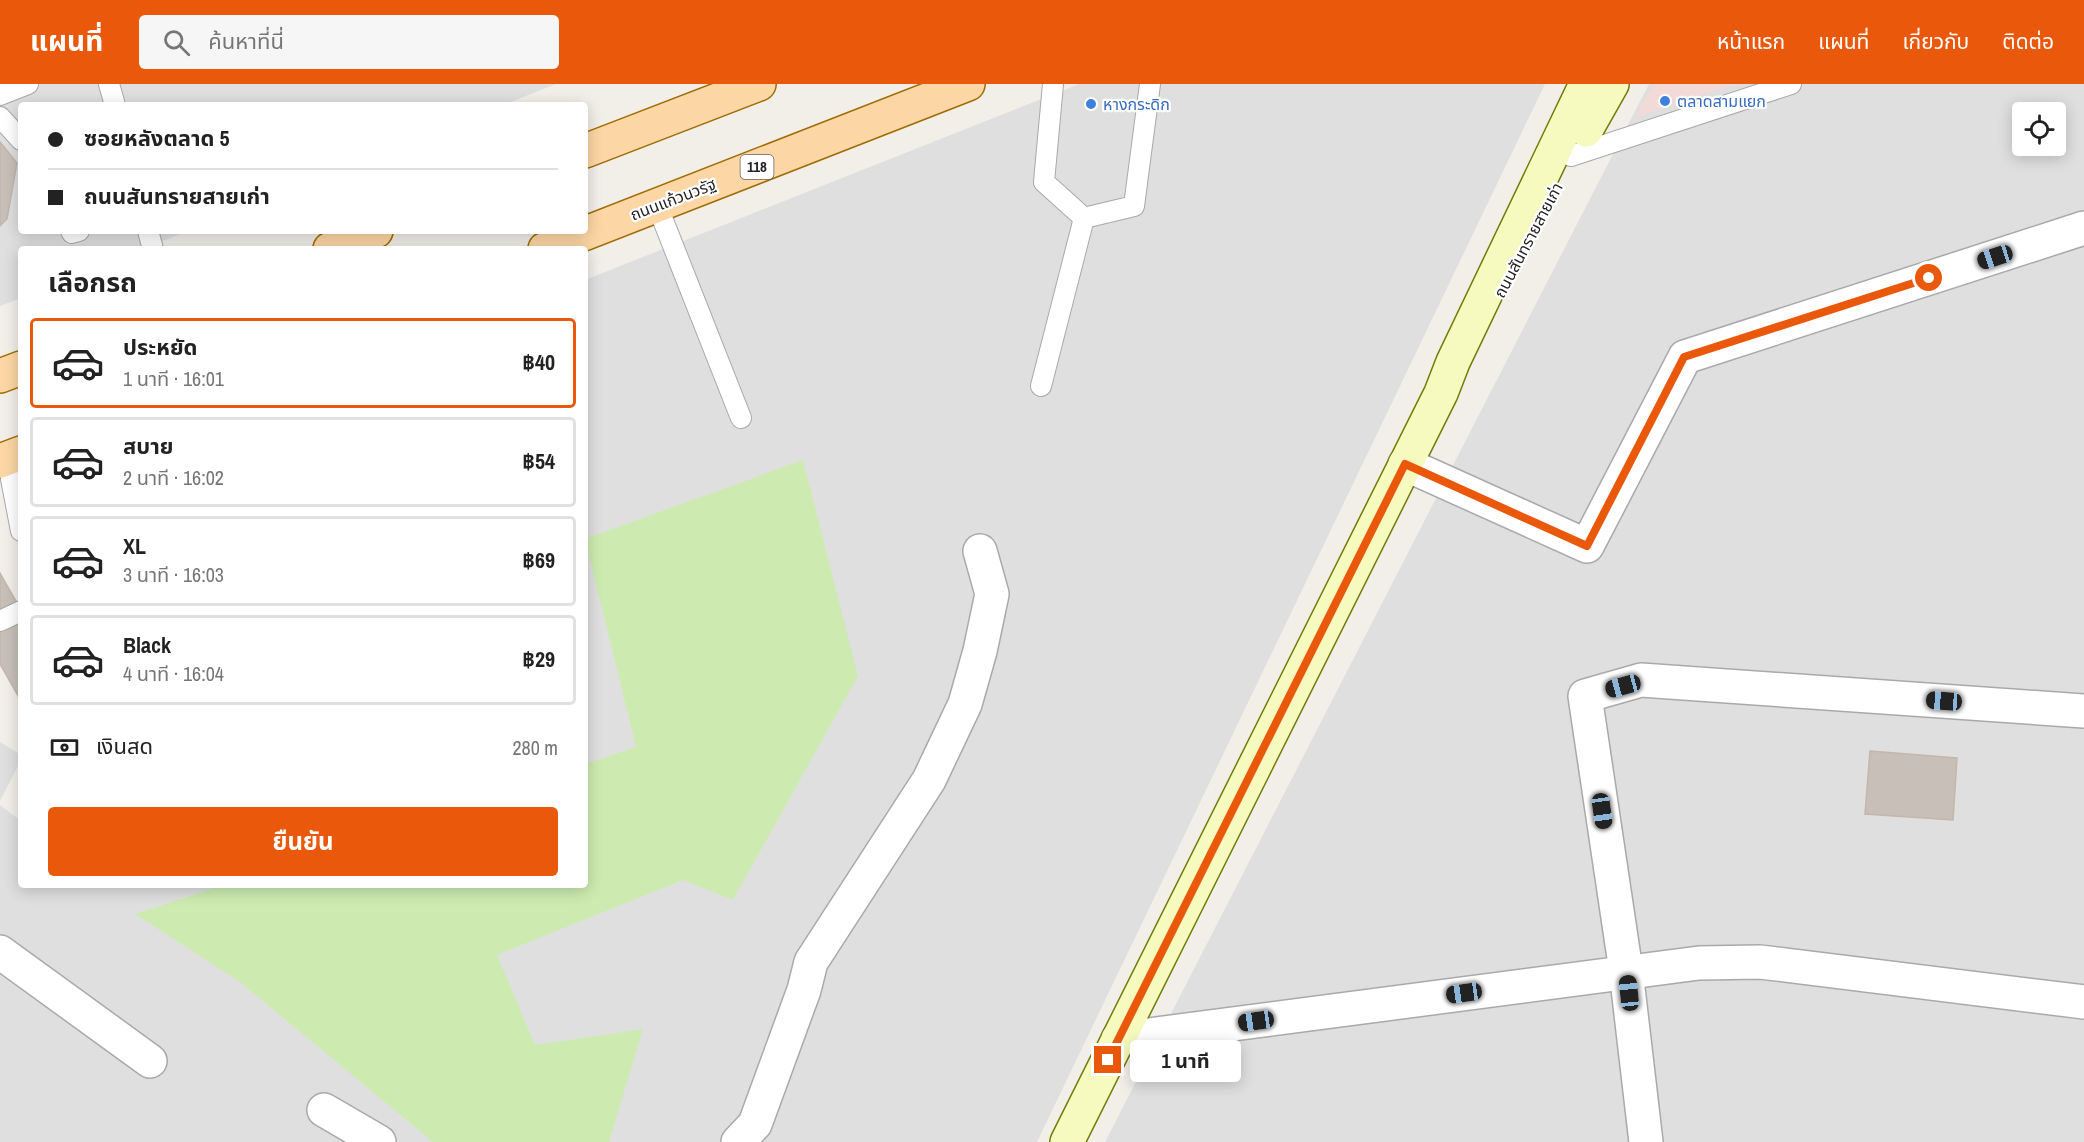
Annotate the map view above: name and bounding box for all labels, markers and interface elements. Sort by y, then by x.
search box [139,15,559,69]
text: แผนที่ [30,22,103,60]
icon: search [160,26,193,59]
text: ค้นหาที่นี่ [208,26,284,56]
text: หน้าแรก [1717,27,1785,56]
text: แผนที่ [1818,27,1869,56]
text: เกี่ยวกับ [1902,27,1969,56]
text: ติดต่อ [2002,27,2054,56]
place label: ตลาดสามแยก [1677,90,1766,112]
place label: หางกระดิก [1103,93,1170,115]
marker: ตลาดสามแยก [1658,94,1672,108]
marker: หางกระดิก [1084,97,1098,111]
map controls [2012,102,2066,156]
button: locate [2012,102,2066,156]
text: ซอยหลังตลาด 5 [84,123,230,153]
road number: 118 [740,155,774,179]
street label: ถนนแก้วนวรัฐ [627,173,719,225]
street label: ถนนสันทรายสายเก่า [1488,178,1568,302]
text: ถนนสันทรายสายเก่า [84,181,270,211]
car [1975,243,2015,271]
text: เลือกรถ [48,264,137,300]
route start [1915,264,1942,291]
text: ประหยัด [123,332,198,362]
icon: car [51,336,105,390]
text: ฿40 [522,347,555,377]
text: 1 นาที · 16:01 [123,365,224,392]
text: สบาย [123,431,173,461]
icon: car [51,435,105,489]
text: ฿54 [522,446,555,476]
text: 2 นาที · 16:02 [123,464,224,491]
text: XL [123,531,146,561]
icon: car [51,534,105,588]
text: ฿69 [522,545,555,575]
text: 3 นาที · 16:03 [123,561,224,588]
text: Black [123,630,171,660]
icon: car [51,633,105,687]
text: ฿29 [522,644,555,674]
text: 4 นาที · 16:04 [123,660,224,687]
car [1603,673,1643,699]
car [1925,691,1963,711]
icon: cash [48,731,81,764]
text: เงินสด [96,731,153,761]
text: 280 m [512,734,558,761]
car [1591,792,1613,830]
button: ยืนยัน [48,807,558,876]
car [1618,974,1640,1012]
car [1445,982,1483,1004]
car [1237,1010,1275,1032]
callout: 1 นาที [1129,1039,1240,1081]
route end [1094,1046,1121,1073]
text: 1 นาที [1161,1047,1210,1074]

